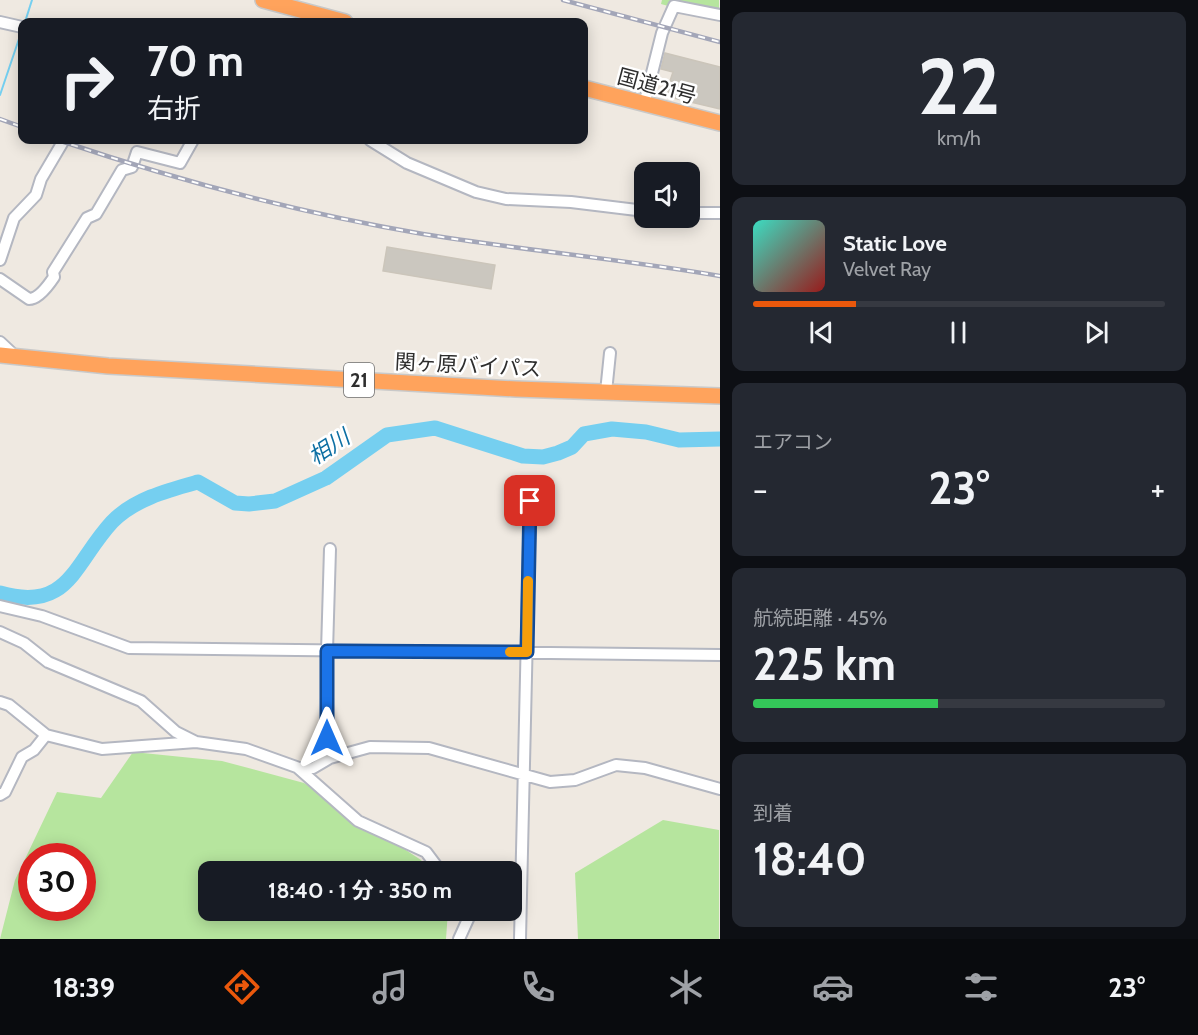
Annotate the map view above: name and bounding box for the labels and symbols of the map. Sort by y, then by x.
street label: 国道21号 [615,63,699,109]
street label: 関ヶ原バイパス [394,349,542,381]
road number: 21 [344,363,374,397]
water label: 相川 [303,423,356,470]
pin [504,475,555,526]
position arrow [295,706,359,770]
speed limit sign: 30 [18,843,96,921]

